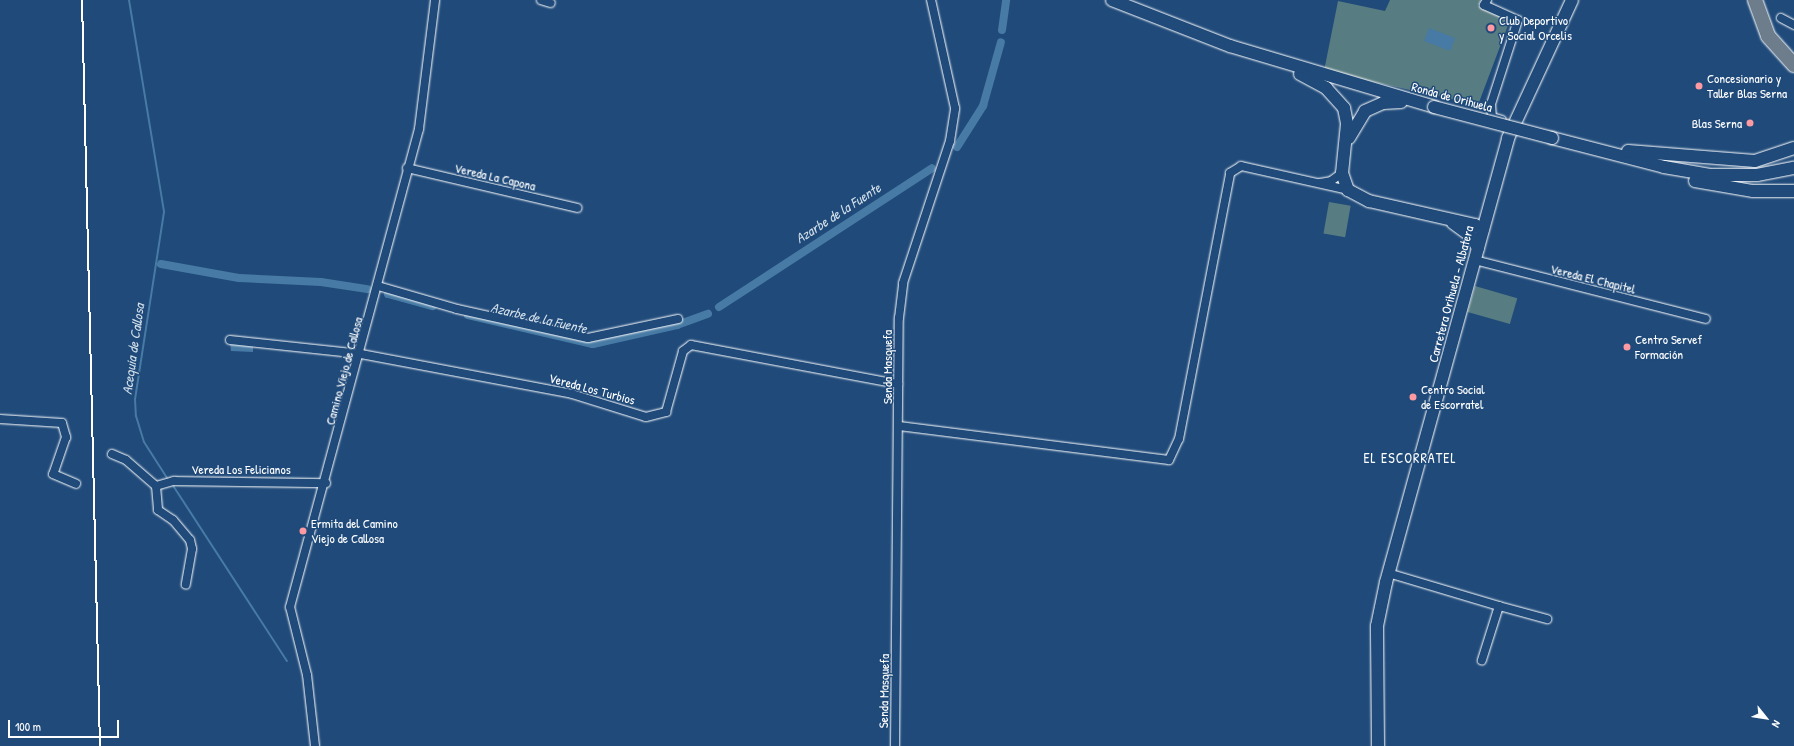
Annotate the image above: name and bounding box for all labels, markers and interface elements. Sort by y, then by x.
place label: Club Deportivo y Social Orcelis [1499,13,1572,44]
marker: Club Deportivo y Social Orcelis [1486,23,1496,33]
place label: Concesionario y Taller Blas Serna [1707,71,1787,102]
street label: Ronda de Orihuela [1410,79,1494,115]
marker: Concesionario y Taller Blas Serna [1694,81,1704,91]
place label: Blas Serna [1692,115,1742,131]
marker: Blas Serna [1745,118,1755,128]
street label: Vereda La Capona [453,160,537,194]
water label: Azarbe de la Fuente [792,179,884,247]
street label: Carretera Orihuela - Albatera [1425,224,1477,364]
street label: Vereda El Chapitel [1549,261,1637,297]
water label: Azarbe de la Fuente [489,299,589,337]
water label: Acequia de Callosa [118,302,148,396]
street label: Camino Viejo de Callosa [322,315,366,427]
street label: Senda Masquefa [879,330,895,404]
place label: Centro Servef Formación [1635,332,1702,363]
marker: Centro Servef Formación [1622,342,1632,352]
street label: Vereda Los Turbios [547,370,637,408]
place label: Centro Social de Escorratel [1421,382,1485,413]
marker: Centro Social de Escorratel [1408,392,1418,402]
district label: EL ESCORRATEL [1363,450,1457,466]
street label: Vereda Los Felicianos [191,461,291,477]
place label: Ermita del Camino Viejo de Callosa [311,516,398,547]
marker: Ermita del Camino Viejo de Callosa [298,526,308,536]
street label: Senda Masquefa [876,654,892,728]
north arrow [1746,698,1786,738]
scale bar [10,712,121,738]
text: 100 m [15,718,41,735]
text: N [1769,718,1784,730]

